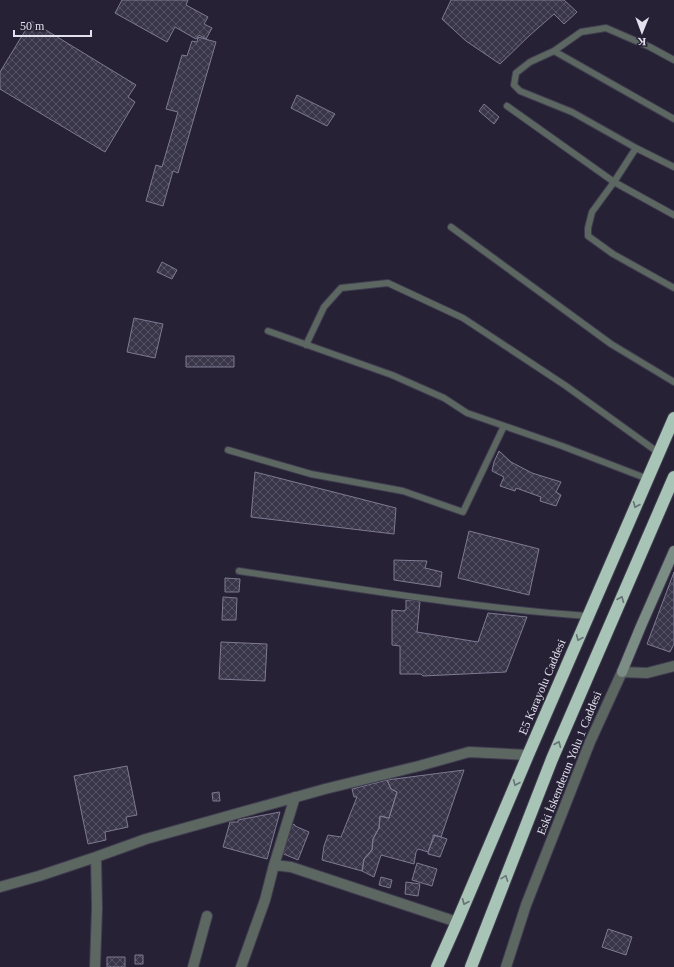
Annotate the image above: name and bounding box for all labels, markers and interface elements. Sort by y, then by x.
scale bar [14,12,91,38]
north arrow [622,12,662,52]
text: 50 m [20,19,45,33]
text: K [637,36,646,48]
one-way arrow [633,501,641,509]
one-way arrow [616,596,624,604]
one-way arrow [576,633,584,641]
street label: E5 Karayolu Caddesi [516,636,569,737]
street label: Eski İskenderun Yolu 1 Caddesi [534,689,605,837]
one-way arrow [553,741,561,749]
one-way arrow [513,778,521,786]
one-way arrow [501,875,509,882]
one-way arrow [462,899,470,906]

